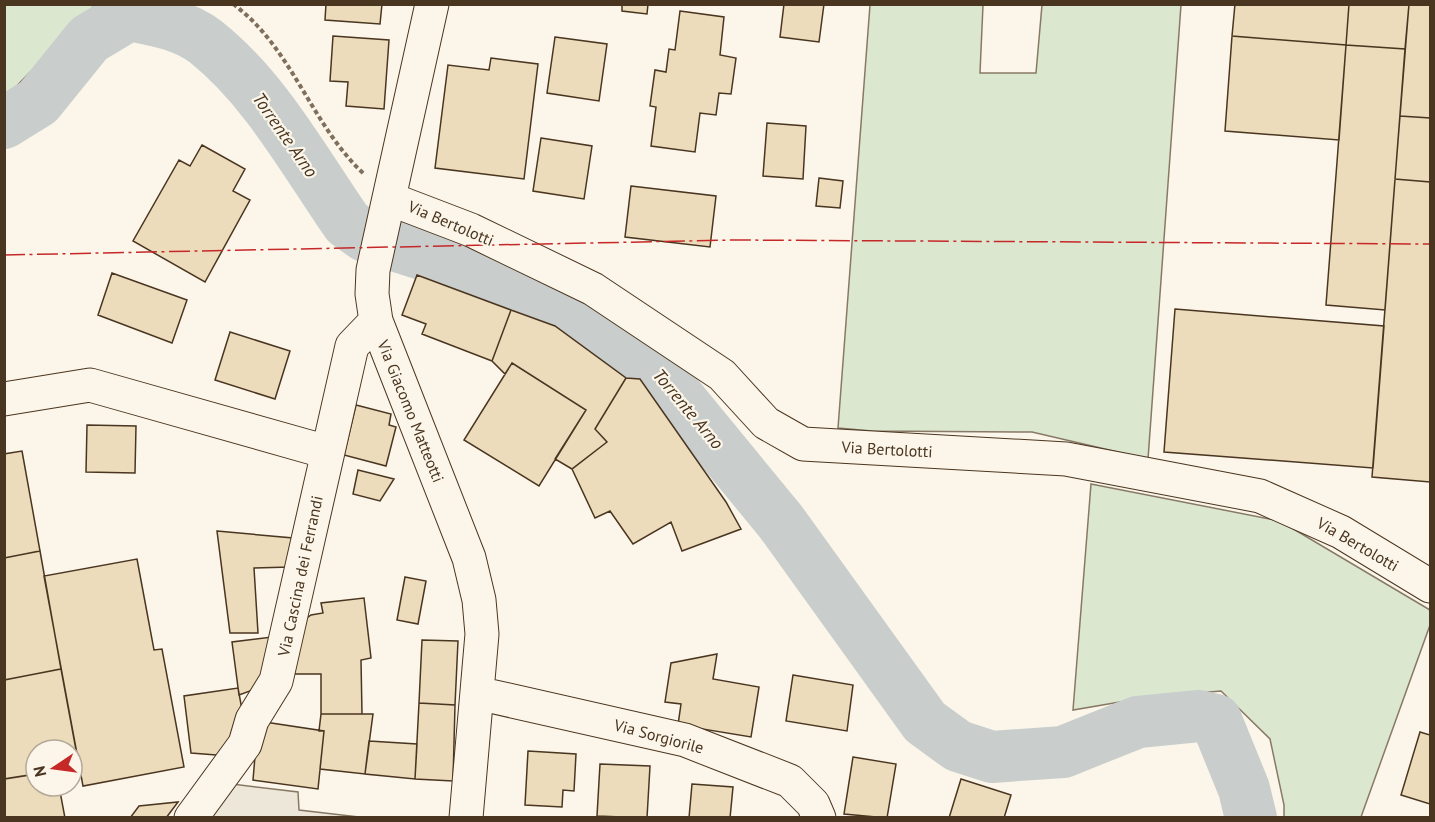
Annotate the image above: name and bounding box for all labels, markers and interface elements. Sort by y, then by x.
water label: Torrente Arno [248,88,323,182]
street label: Via Bertolotti [404,196,497,250]
street label: Via Giacomo Matteotti [373,336,449,485]
water label: Torrente Arno [648,364,729,454]
street label: Via Bertolotti [840,437,933,461]
street label: Via Cascina dei Ferrandi [273,494,327,659]
street label: Via Bertolotti [1313,512,1402,575]
street label: Via Sorgiorile [611,714,706,758]
north arrow [24,738,84,798]
text: N [28,764,50,779]

